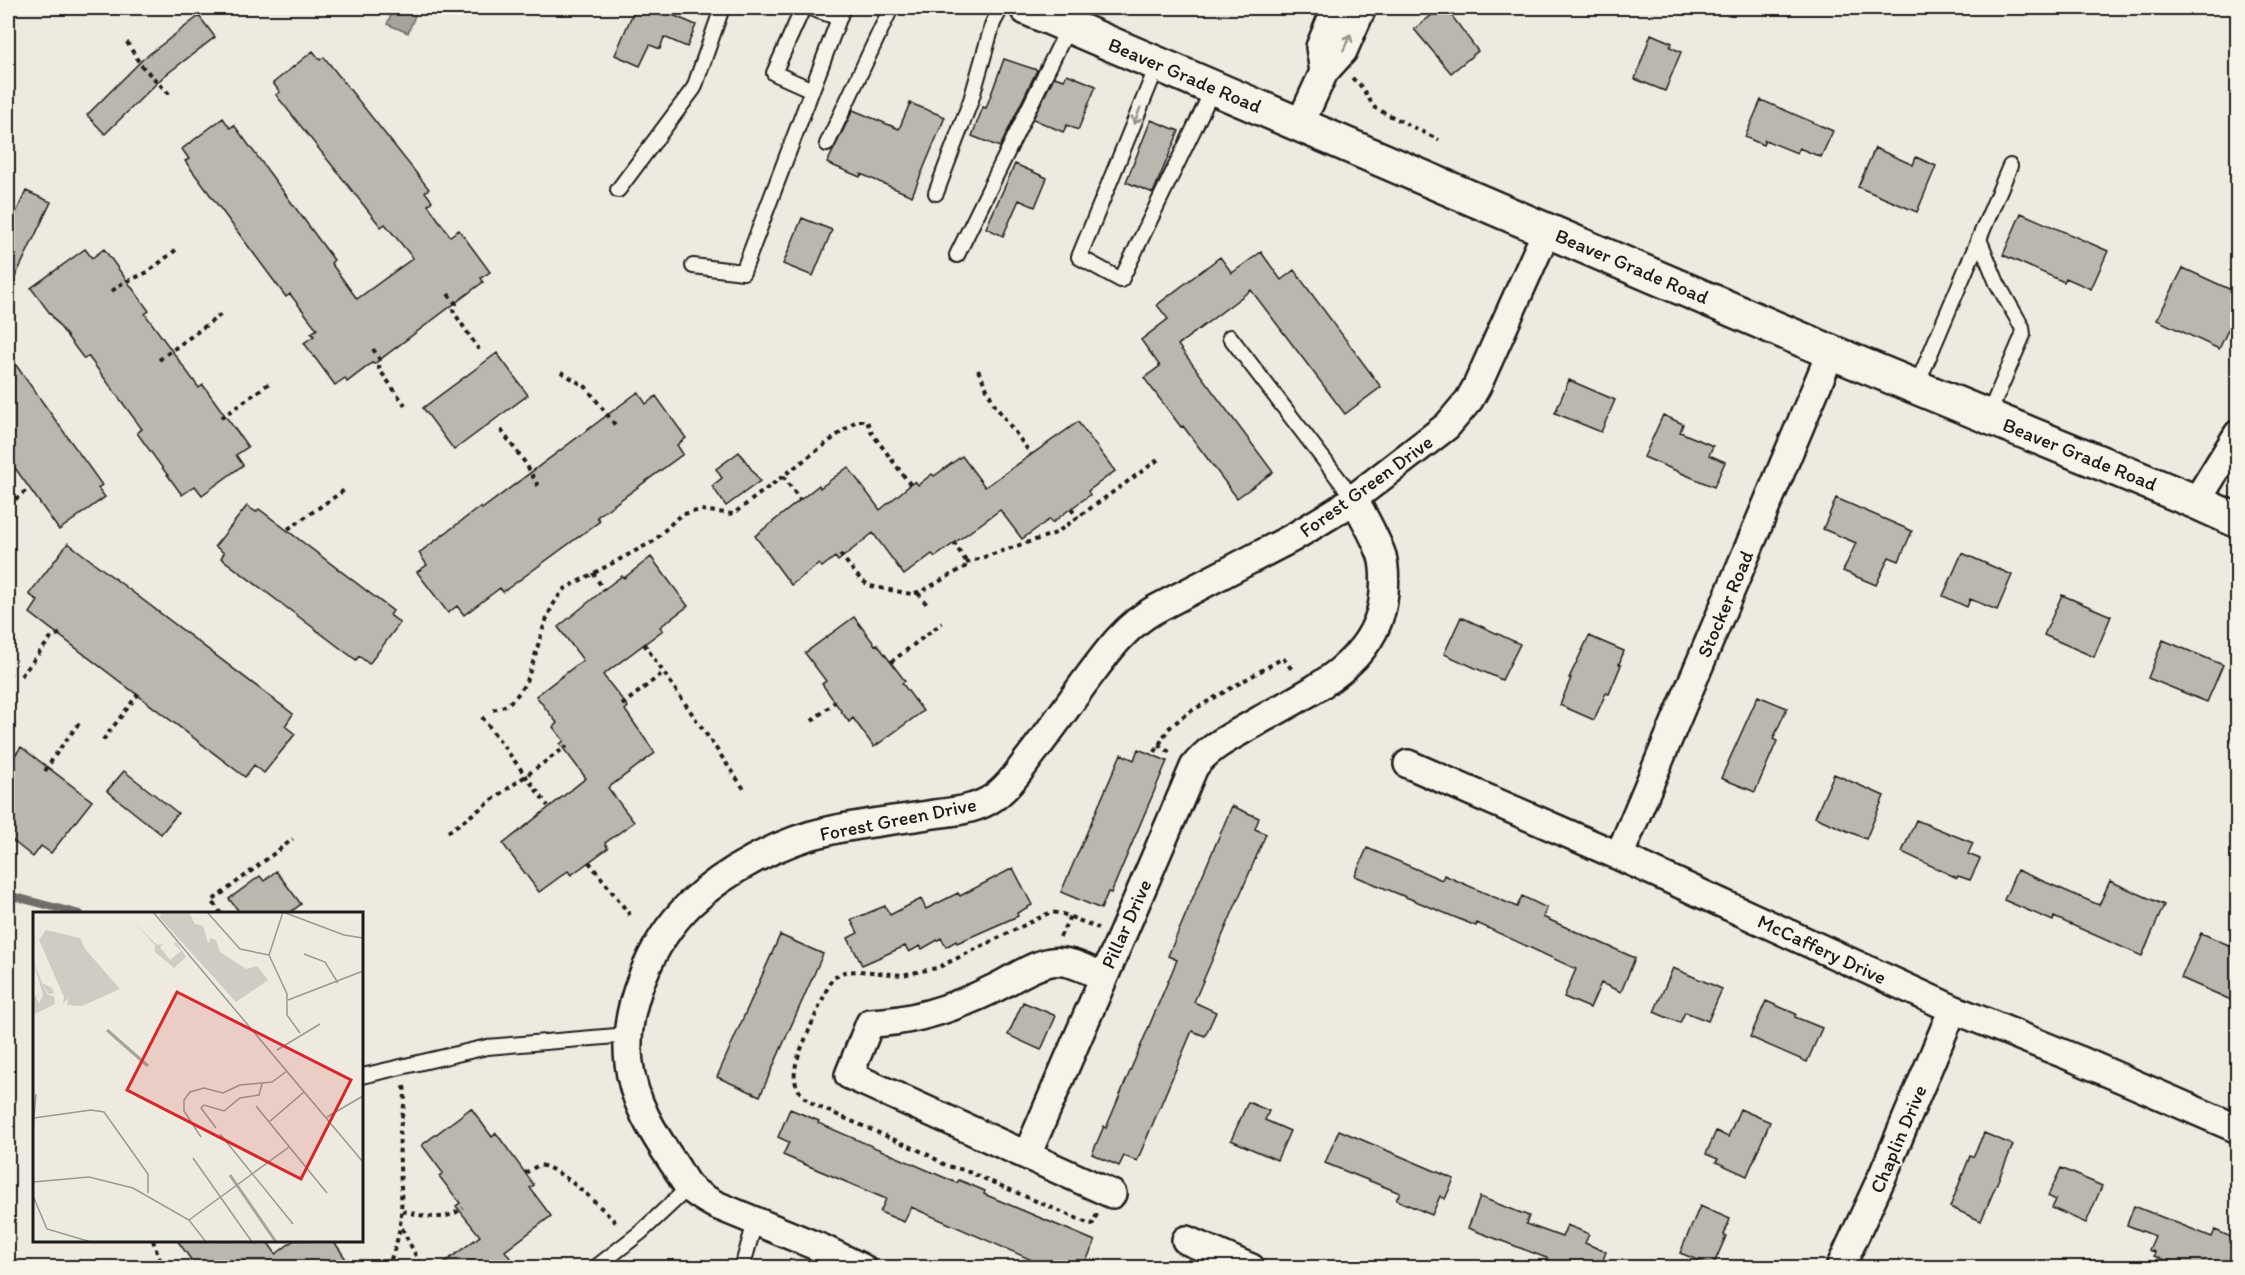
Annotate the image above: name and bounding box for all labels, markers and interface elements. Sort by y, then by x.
street label: Beaver Grade Road [1105,32,1265,118]
one-way arrow [1342,34,1353,52]
one-way arrow [1131,107,1142,125]
street label: Beaver Grade Road [1552,223,1712,309]
street label: Beaver Grade Road [1999,412,2161,496]
street label: Forest Green Drive [1295,430,1437,542]
street label: Stocker Road [1692,547,1758,661]
street label: Forest Green Drive [818,792,978,846]
street label: Pillar Drive [1096,876,1156,972]
street label: McCaffery Drive [1754,909,1890,989]
inset map [33,912,363,1242]
street label: Chaplin Drive [1864,1081,1932,1197]

